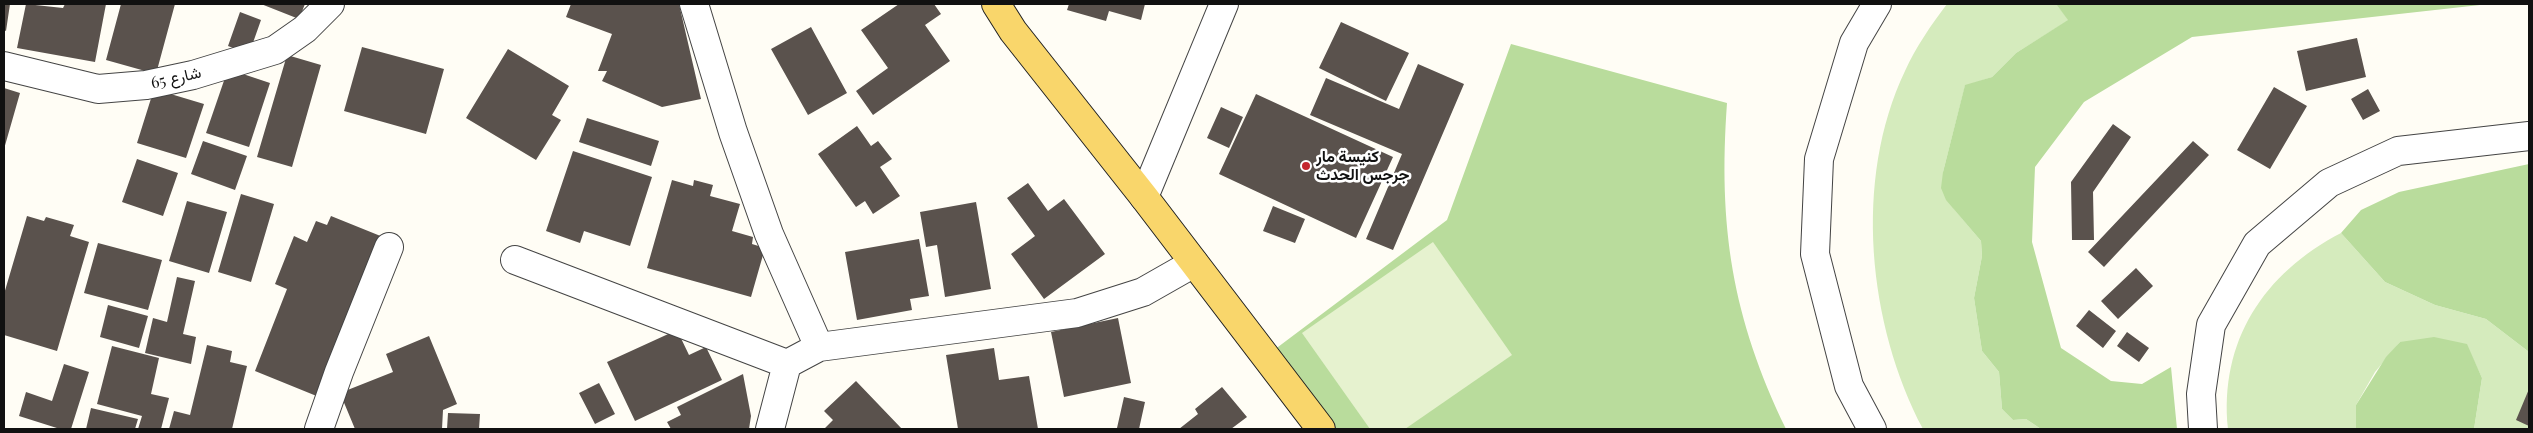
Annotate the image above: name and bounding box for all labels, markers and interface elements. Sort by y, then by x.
street label: شارع 65 [149,63,203,93]
place label: كنيسة مار جرجس الحدث [1316,147,1409,185]
marker: كنيسة مار جرجس الحدث [1300,160,1312,172]

